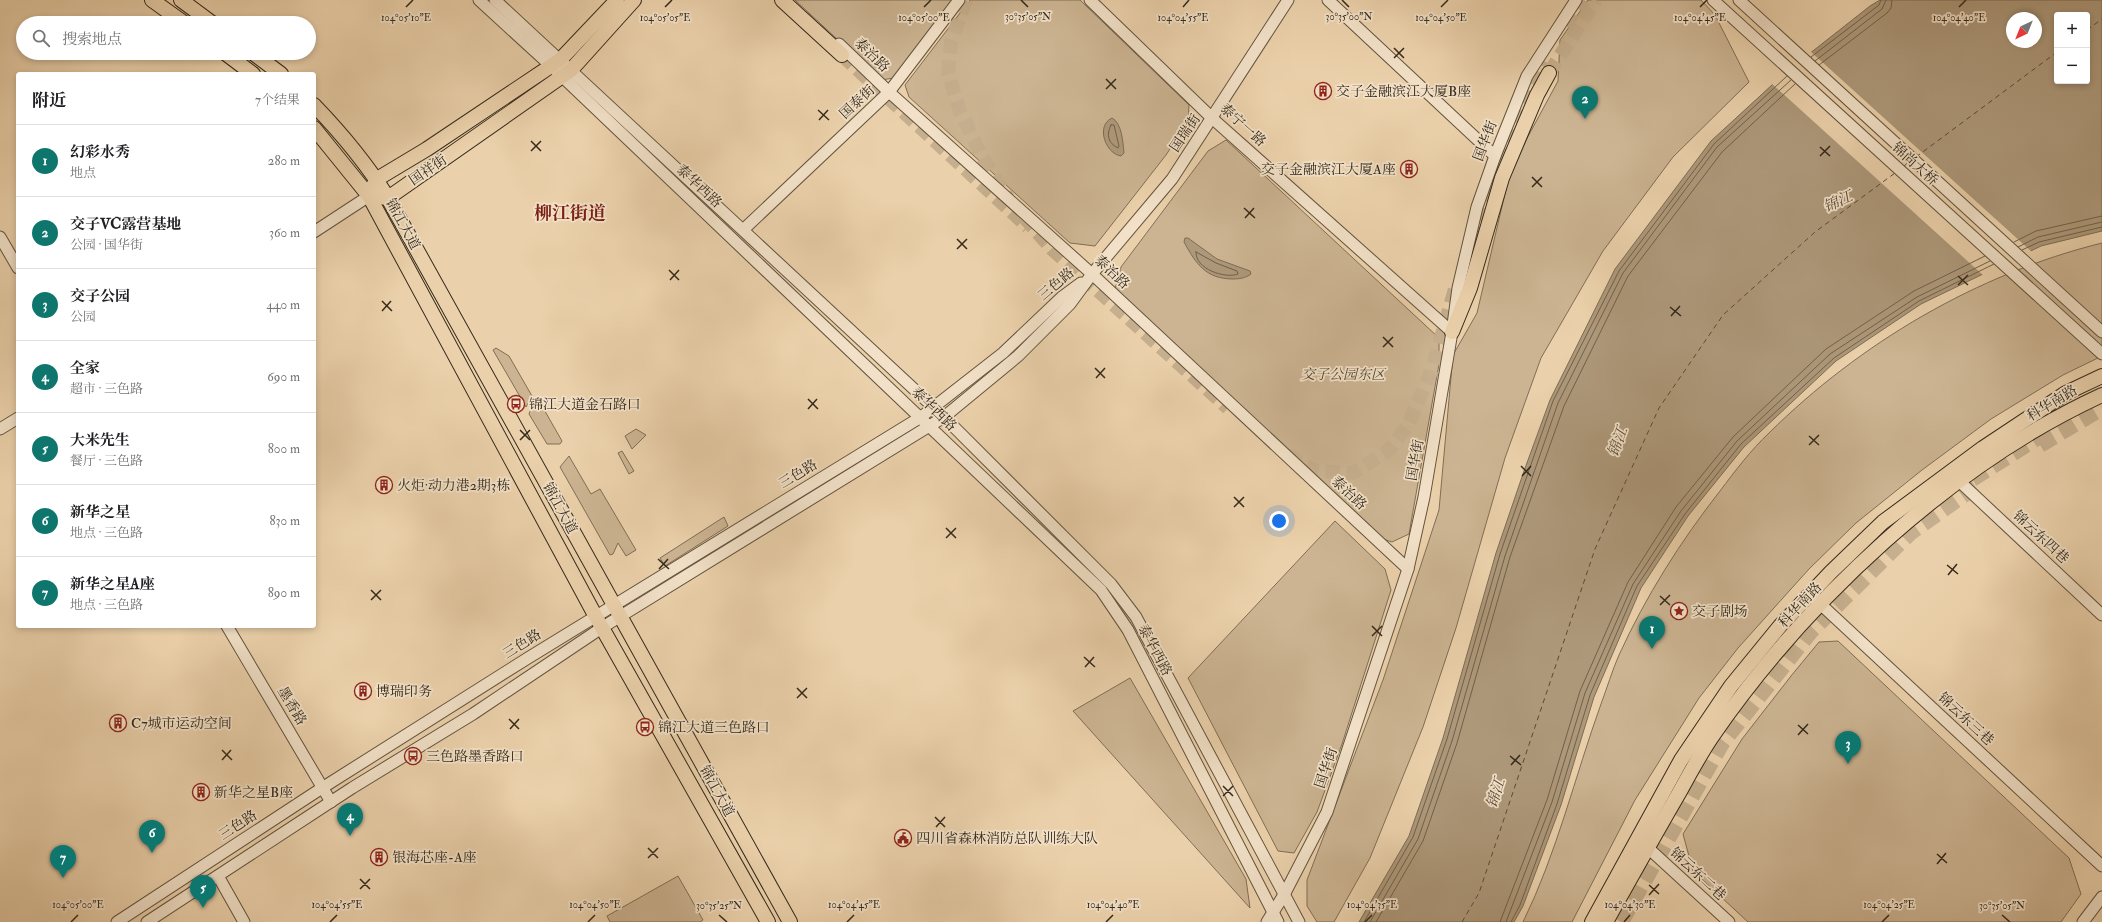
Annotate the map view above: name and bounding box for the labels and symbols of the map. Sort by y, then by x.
text: 30°35'05"N [1005,11,1051,23]
text: 30°35'00"N [1326,11,1372,23]
text: 104°05'10"E [381,12,431,24]
text: 104°05'05"E [640,12,690,24]
text: 104°05'00"E [898,12,950,24]
text: 104°04'55"E [1158,12,1208,24]
text: 104°04'50"E [1415,12,1467,24]
text: 104°04'45"E [1674,12,1726,24]
text: 104°04'40"E [1933,12,1985,24]
north arrow [2006,12,2042,48]
street label: 泰治路 [851,34,893,76]
street label: 国泰街 [836,81,878,123]
building icon: 交子金融滨江大厦B座 [1313,81,1333,101]
place label: 交子金融滨江大厦B座 [1336,83,1471,100]
pin: 2 [1572,86,1598,119]
street label: 泰宁一路 [1217,100,1269,150]
street label: 国瑞街 [1166,111,1204,155]
street label: 国华街 [1470,118,1500,164]
street label: 锦尚大桥 [1889,139,1941,189]
street label: 国祥街 [406,151,450,189]
building icon: 交子金融滨江大厦A座 [1399,159,1419,179]
street label: 泰华西路 [673,161,725,211]
place label: 交子金融滨江大厦A座 [1261,161,1396,178]
water label: 锦江 [1820,186,1857,217]
street label: 锦江大道 [382,195,424,253]
district label: 柳江街道 [534,202,606,225]
street label: 泰治路 [1091,251,1133,293]
street label: 三色路 [1034,264,1078,304]
park label: 交子公园东区 [1301,366,1387,383]
street label: 科华南路 [2024,381,2080,425]
street label: 泰华西路 [908,383,960,435]
bus stop icon: 锦江大道金石路口 [506,394,526,414]
place label: 锦江大道金石路口 [529,396,641,413]
water label: 锦江 [1604,423,1633,459]
street label: 国华街 [1403,438,1427,482]
street label: 三色路 [776,456,820,492]
street label: 泰治路 [1328,472,1370,514]
building icon: 火炬·动力港2期3栋 [374,475,394,495]
place label: 火炬·动力港2期3栋 [397,477,510,494]
street label: 锦江大道 [539,479,581,537]
street label: 锦云东四巷 [2010,507,2072,567]
your location [1269,511,1289,531]
street label: 科华南路 [1775,579,1825,631]
place icon: 交子剧场 [1669,601,1689,621]
place label: 交子剧场 [1692,603,1748,620]
pin: 1 [1639,616,1665,649]
street label: 泰华西路 [1134,621,1176,679]
street label: 三色路 [500,626,544,662]
building icon: 博瑞印务 [353,681,373,701]
place label: 博瑞印务 [376,683,432,700]
street label: 墨香路 [274,684,310,728]
street label: 锦云东三巷 [1935,689,1997,749]
building icon: C7城市运动空间 [108,713,128,733]
place label: C7城市运动空间 [131,715,232,732]
bus stop icon: 锦江大道三色路口 [635,717,655,737]
place label: 锦江大道三色路口 [658,719,770,736]
pin: 3 [1835,731,1861,764]
street label: 国华街 [1311,745,1341,791]
bus stop icon: 三色路墨香路口 [403,746,423,766]
place label: 三色路墨香路口 [426,748,524,765]
street label: 锦江大道 [696,762,738,820]
water label: 锦江 [1482,774,1510,810]
building icon: 新华之星B座 [191,782,211,802]
place label: 新华之星B座 [214,784,293,801]
pin: 4 [337,803,363,836]
street label: 三色路 [216,806,260,844]
pin: 6 [139,820,165,853]
public building icon: 四川省森林消防总队训练大队 [893,828,913,848]
place label: 四川省森林消防总队训练大队 [916,830,1098,847]
street label: 锦云东二巷 [1667,844,1729,904]
pin: 7 [50,845,76,878]
building icon: 银海芯座-A座 [369,847,389,867]
place label: 银海芯座-A座 [392,849,477,866]
pin: 5 [190,875,216,908]
text: 104°05'00"E [52,899,104,911]
text: 104°04'55"E [312,899,362,911]
text: 104°04'50"E [569,899,621,911]
text: 104°04'45"E [828,899,880,911]
text: 104°04'40"E [1087,899,1139,911]
text: 104°04'35"E [1347,899,1397,911]
text: 104°04'30"E [1604,899,1656,911]
text: 104°04'25"E [1863,899,1915,911]
text: 30°35'25"N [696,900,742,912]
text: 30°35'05"N [1979,900,2025,912]

